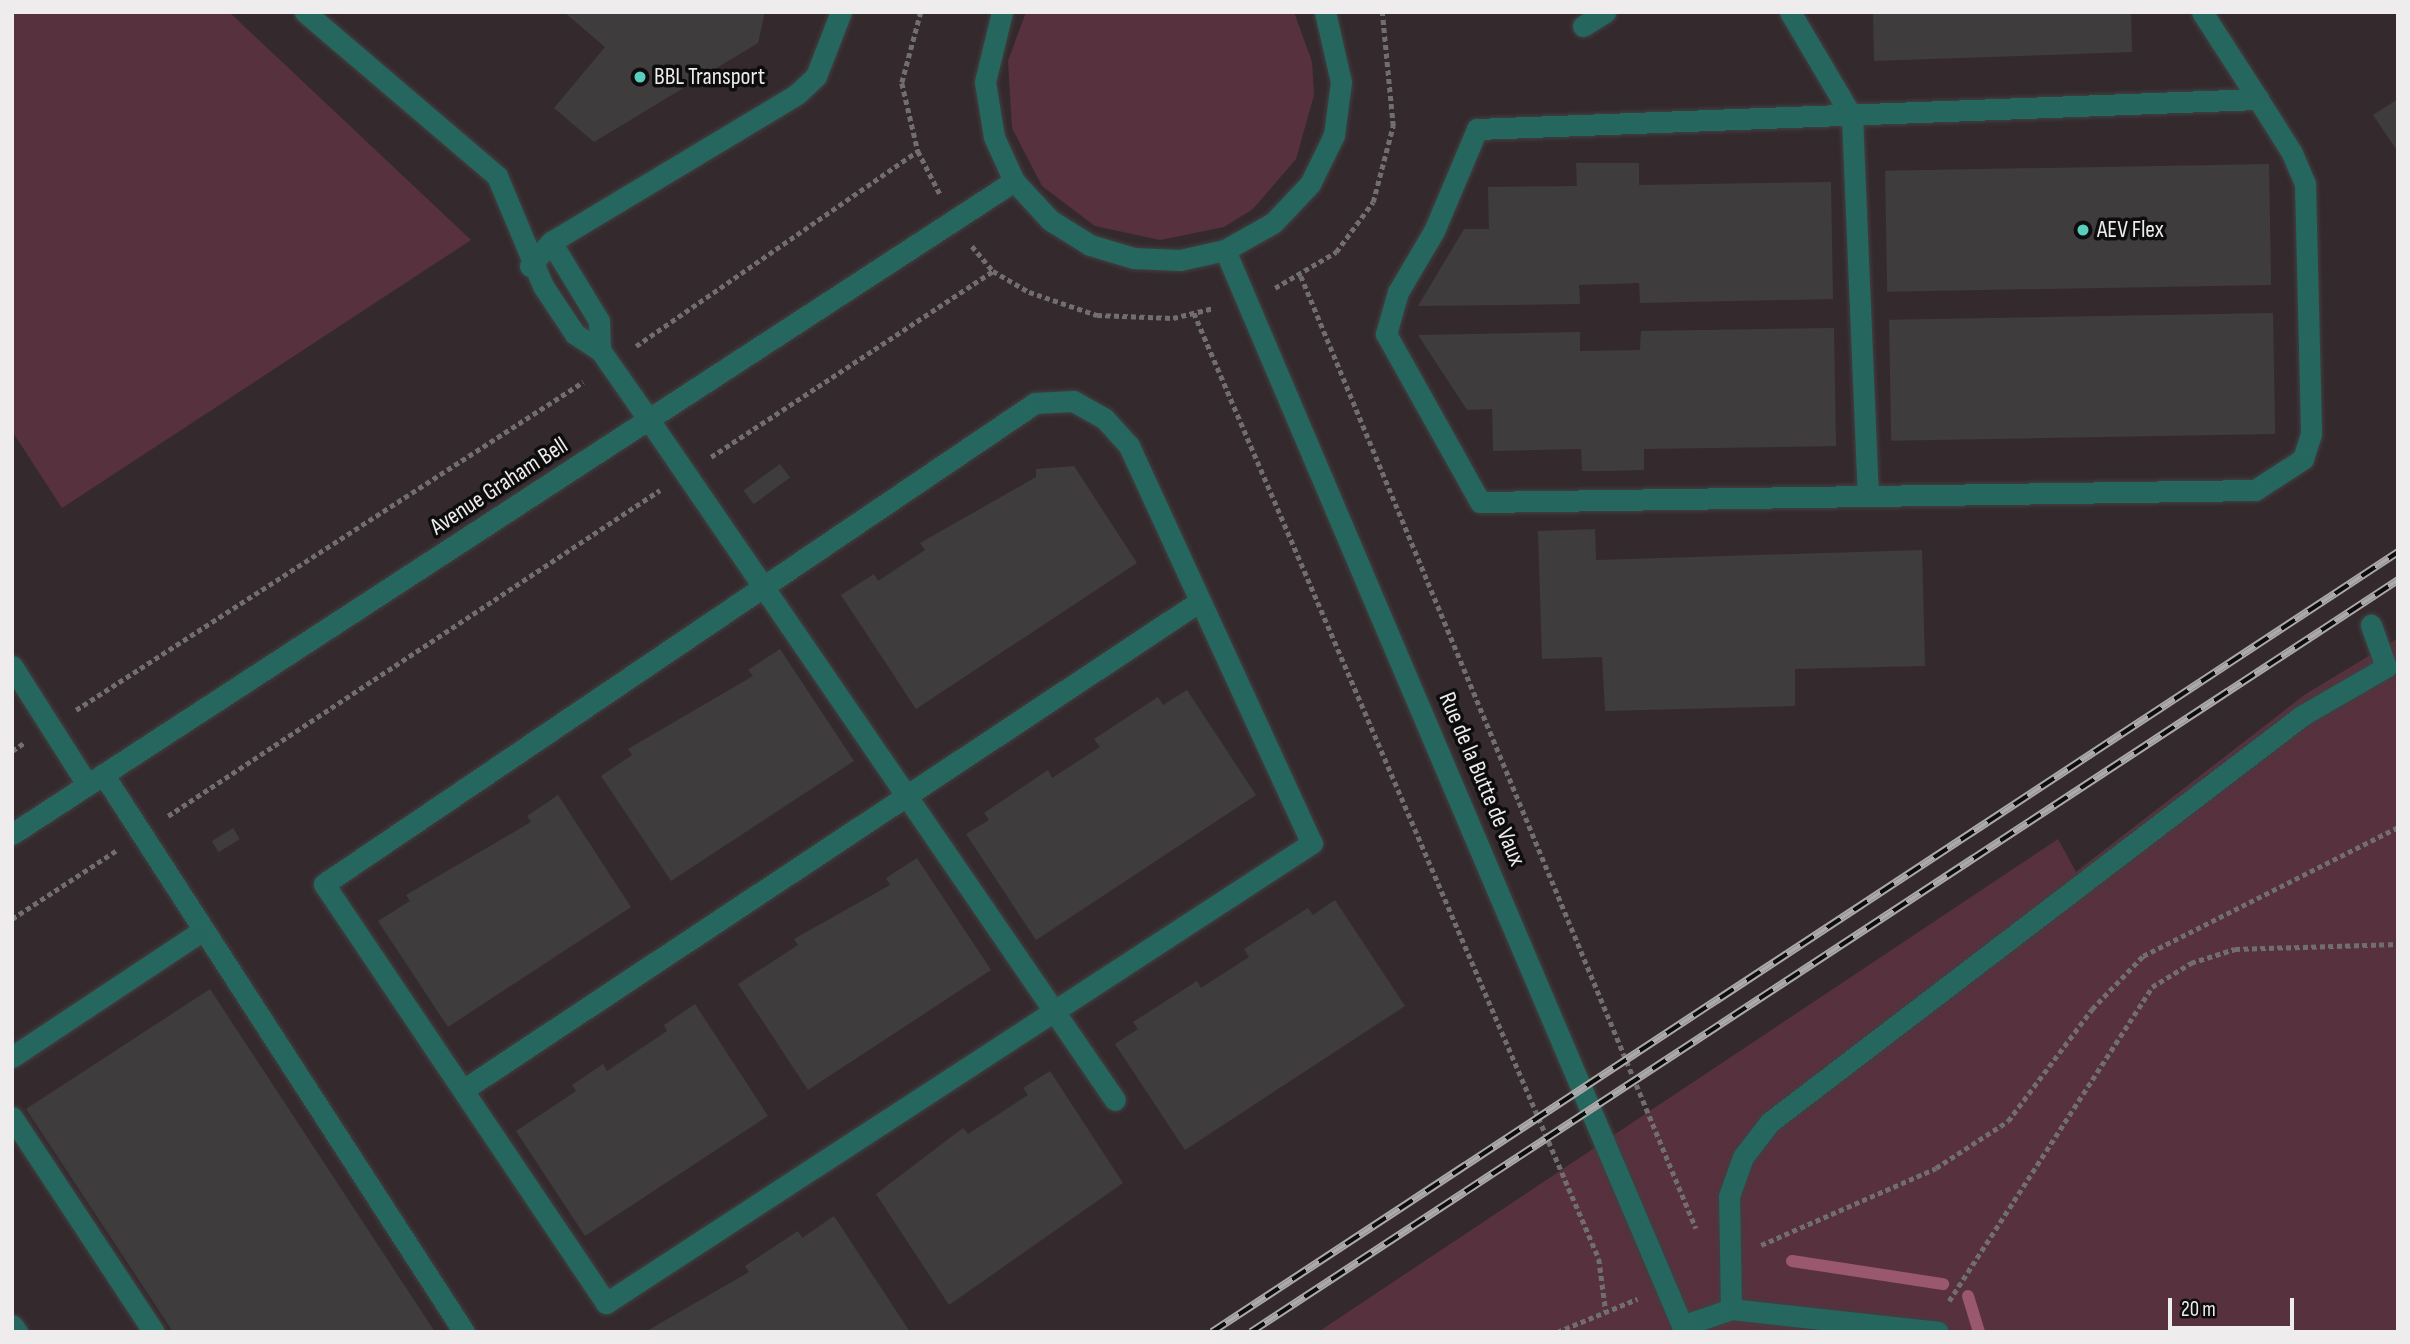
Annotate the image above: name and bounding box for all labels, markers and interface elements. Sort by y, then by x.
place label: BBL Transport [654,63,765,91]
marker: BBL Transport [632,69,648,85]
place label: AEV Flex [2097,216,2164,244]
marker: AEV Flex [2075,222,2091,238]
street label: Avenue Graham Bell [425,431,573,541]
street label: Rue de la Butte de Vaux [1432,688,1532,870]
scale bar [2172,1284,2298,1328]
text: 20 m [2181,1297,2216,1322]

